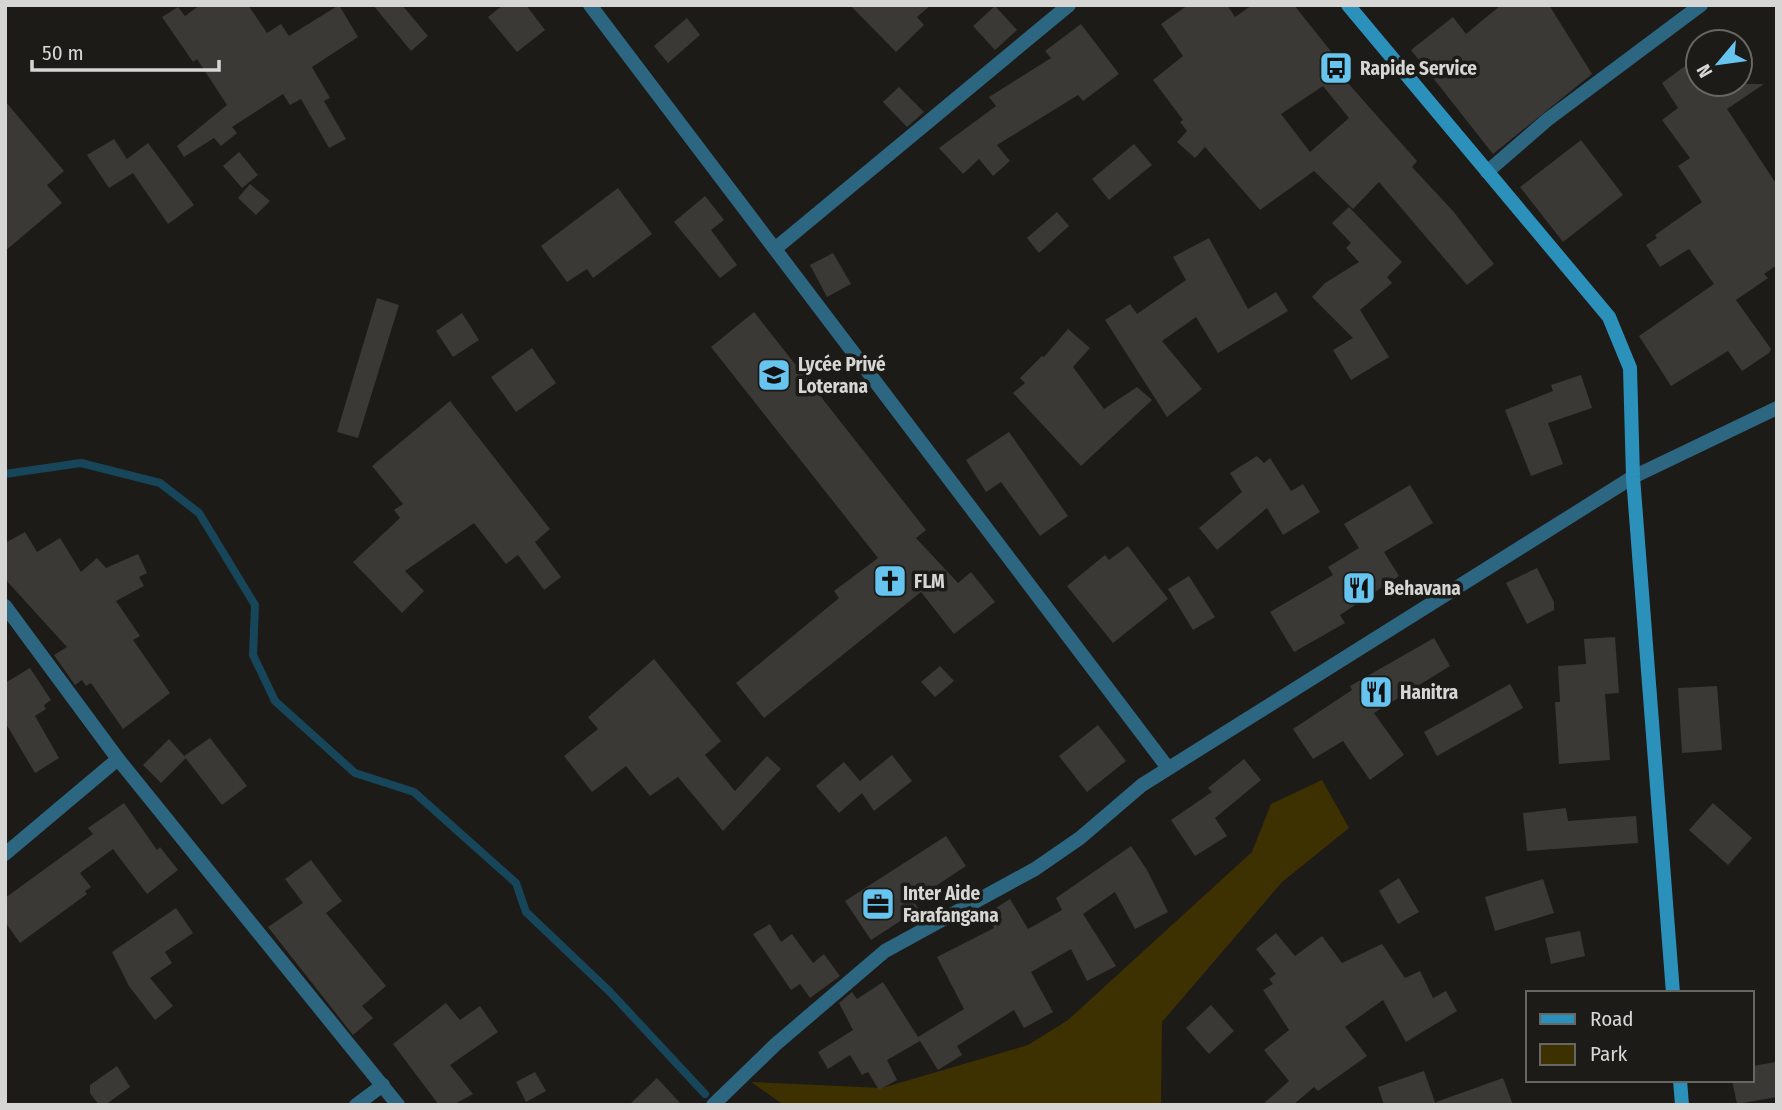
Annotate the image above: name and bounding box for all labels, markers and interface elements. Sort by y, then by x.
scale bar [32,28,219,72]
north arrow [1684,28,1754,98]
text: 50 m [42,40,84,66]
bus stop icon: Rapide Service [1317,49,1355,87]
place label: Rapide Service [1360,57,1477,80]
text: N [1692,60,1717,82]
place label: Lycée Privé Loterana [798,353,886,398]
school or university icon: Lycée Privé Loterana [755,356,793,394]
church icon: FLM [871,562,909,600]
restaurant icon: Behavana [1340,569,1378,607]
place label: FLM [914,570,945,593]
place label: Behavana [1384,577,1461,600]
restaurant icon: Hanitra [1357,673,1395,711]
place label: Hanitra [1400,681,1458,704]
place label: Inter Aide Farafangana [903,882,999,927]
office icon: Inter Aide Farafangana [859,885,897,923]
legend [1526,991,1754,1082]
text: Road [1590,1006,1634,1032]
text: Park [1590,1041,1628,1067]

